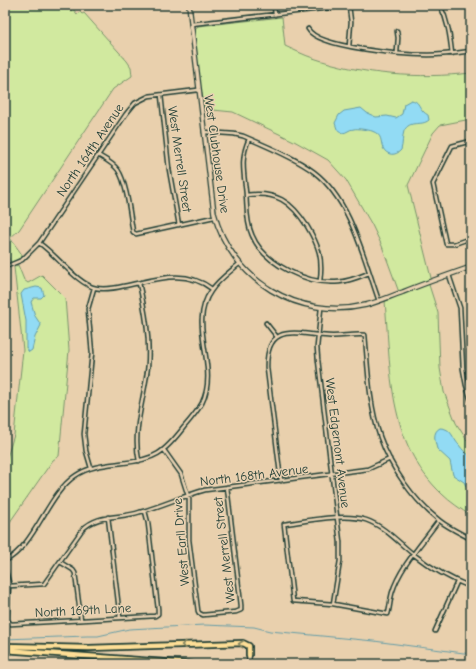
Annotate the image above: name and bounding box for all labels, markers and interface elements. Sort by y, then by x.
street label: West Clubhouse Drive [201,94,233,215]
street label: North 164th Avenue [53,100,127,199]
street label: West Merrell Street [165,105,195,214]
street label: West Edgemont Avenue [323,377,353,509]
street label: North 168th Avenue [199,461,310,489]
street label: West Merrell Street [210,495,238,604]
street label: West Earll Drive [170,497,192,587]
street label: North 169th Lane [34,600,132,620]
one-way arrow [238,640,244,649]
one-way arrow [181,641,187,649]

